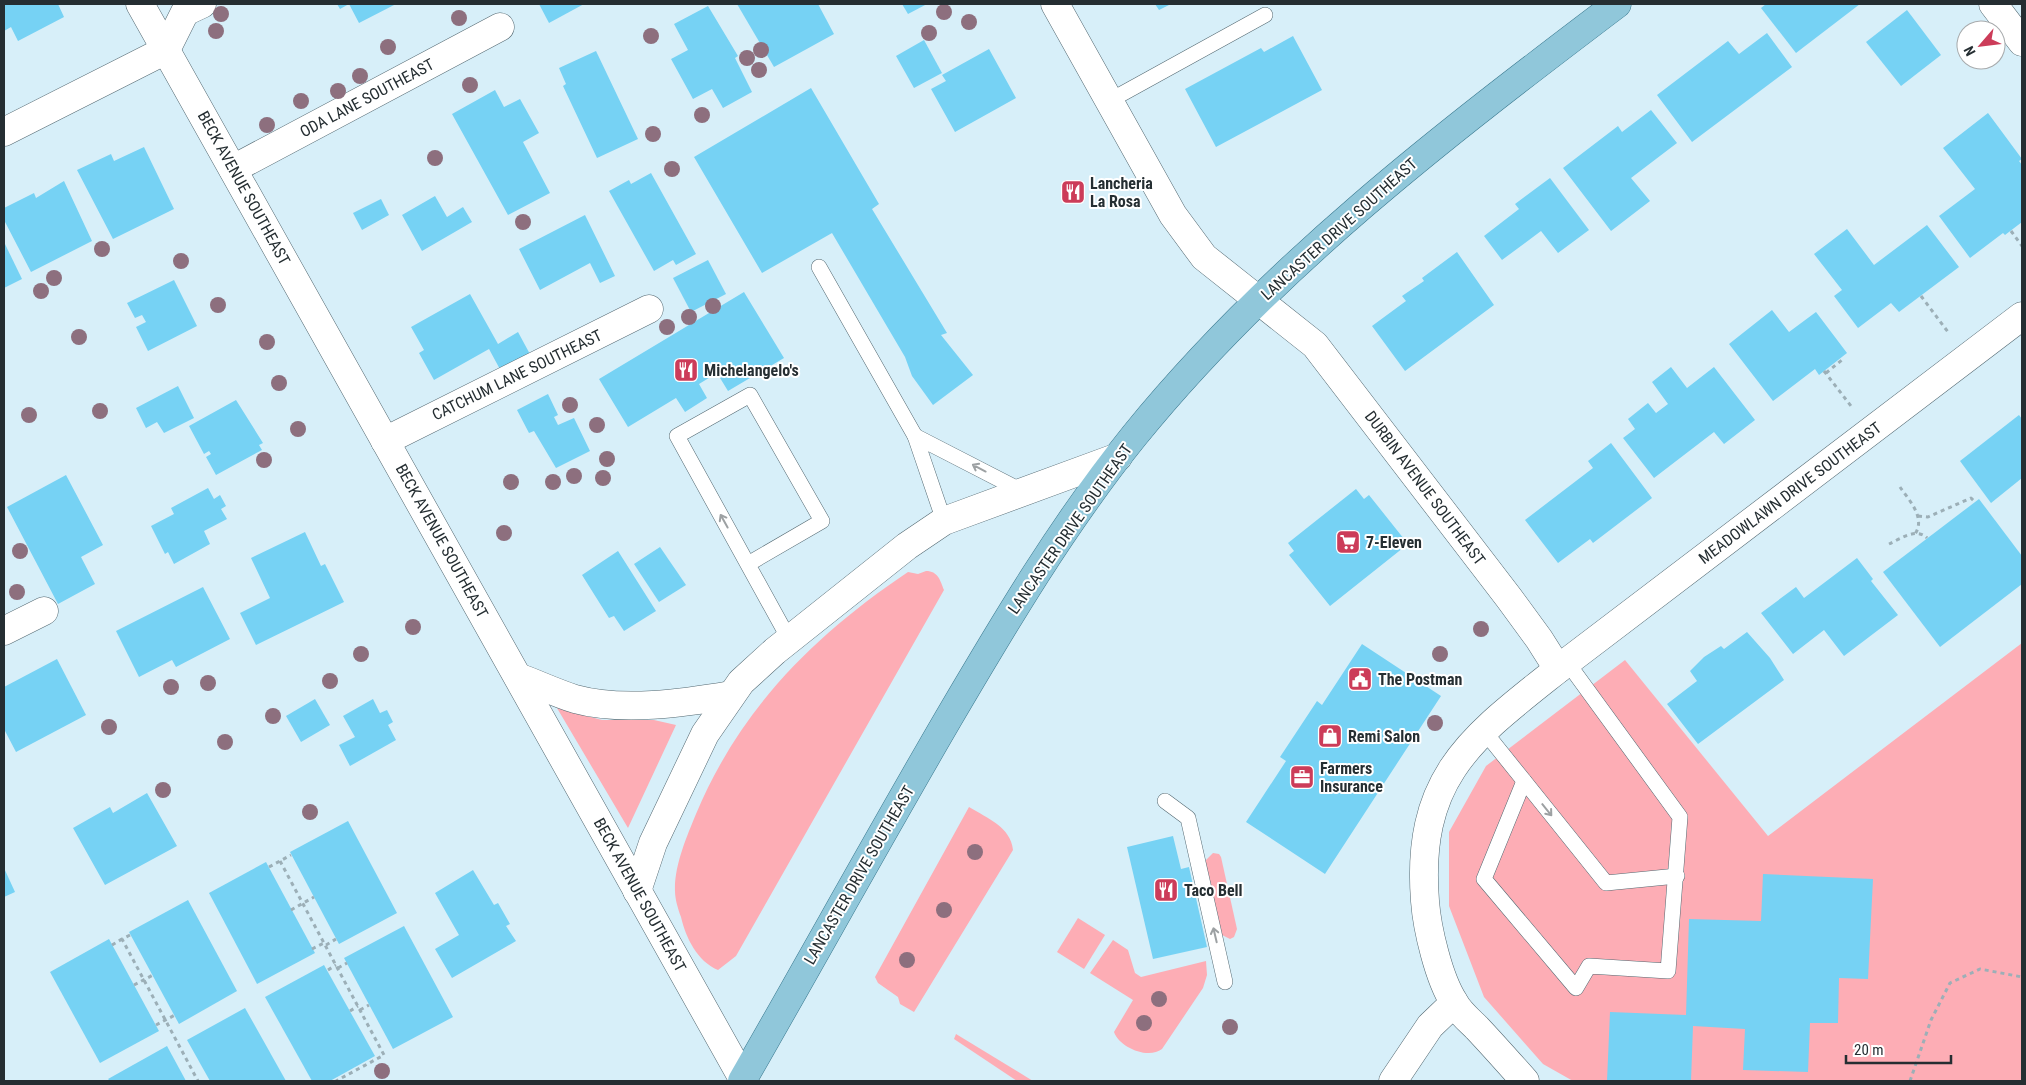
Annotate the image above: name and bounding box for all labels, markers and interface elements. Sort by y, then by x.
north arrow [1956,20,2006,70]
text: N [1960,44,1979,59]
street label: ODA LANE SOUTHEAST [297,55,437,141]
street label: BECK AVENUE SOUTHEAST [194,108,294,268]
street label: LANCASTER DRIVE SOUTHEAST [1257,154,1421,304]
place label: Lancheria La Rosa [1090,174,1153,211]
restaurant icon: Lancheria La Rosa [1060,179,1086,205]
street label: CATCHUM LANE SOUTHEAST [429,326,605,424]
restaurant icon: Michelangelo's [673,357,699,383]
place label: Michelangelo's [704,361,799,380]
street label: DURBIN AVENUE SOUTHEAST [1361,407,1489,569]
street label: MEADOWLAWN DRIVE SOUTHEAST [1695,418,1885,568]
street label: LANCASTER DRIVE SOUTHEAST [1004,440,1136,618]
street label: BECK AVENUE SOUTHEAST [392,461,492,621]
one-way arrow [971,463,986,473]
one-way arrow [719,515,729,529]
supermarket icon: 7-Eleven [1335,529,1361,555]
place label: 7-Eleven [1366,533,1422,552]
public building icon: The Postman [1347,666,1373,692]
place label: The Postman [1378,670,1462,689]
shop icon: Remi Salon [1317,723,1343,749]
place label: Remi Salon [1348,727,1420,746]
place label: Farmers Insurance [1320,759,1383,796]
office icon: Farmers Insurance [1289,764,1315,790]
street label: LANCASTER DRIVE SOUTHEAST [800,782,918,968]
one-way arrow [1542,803,1553,816]
street label: BECK AVENUE SOUTHEAST [590,815,690,975]
restaurant icon: Taco Bell [1153,877,1179,903]
place label: Taco Bell [1184,881,1243,900]
one-way arrow [1209,927,1219,943]
scale bar [1846,1032,1951,1064]
text: 20 m [1854,1041,1884,1059]

